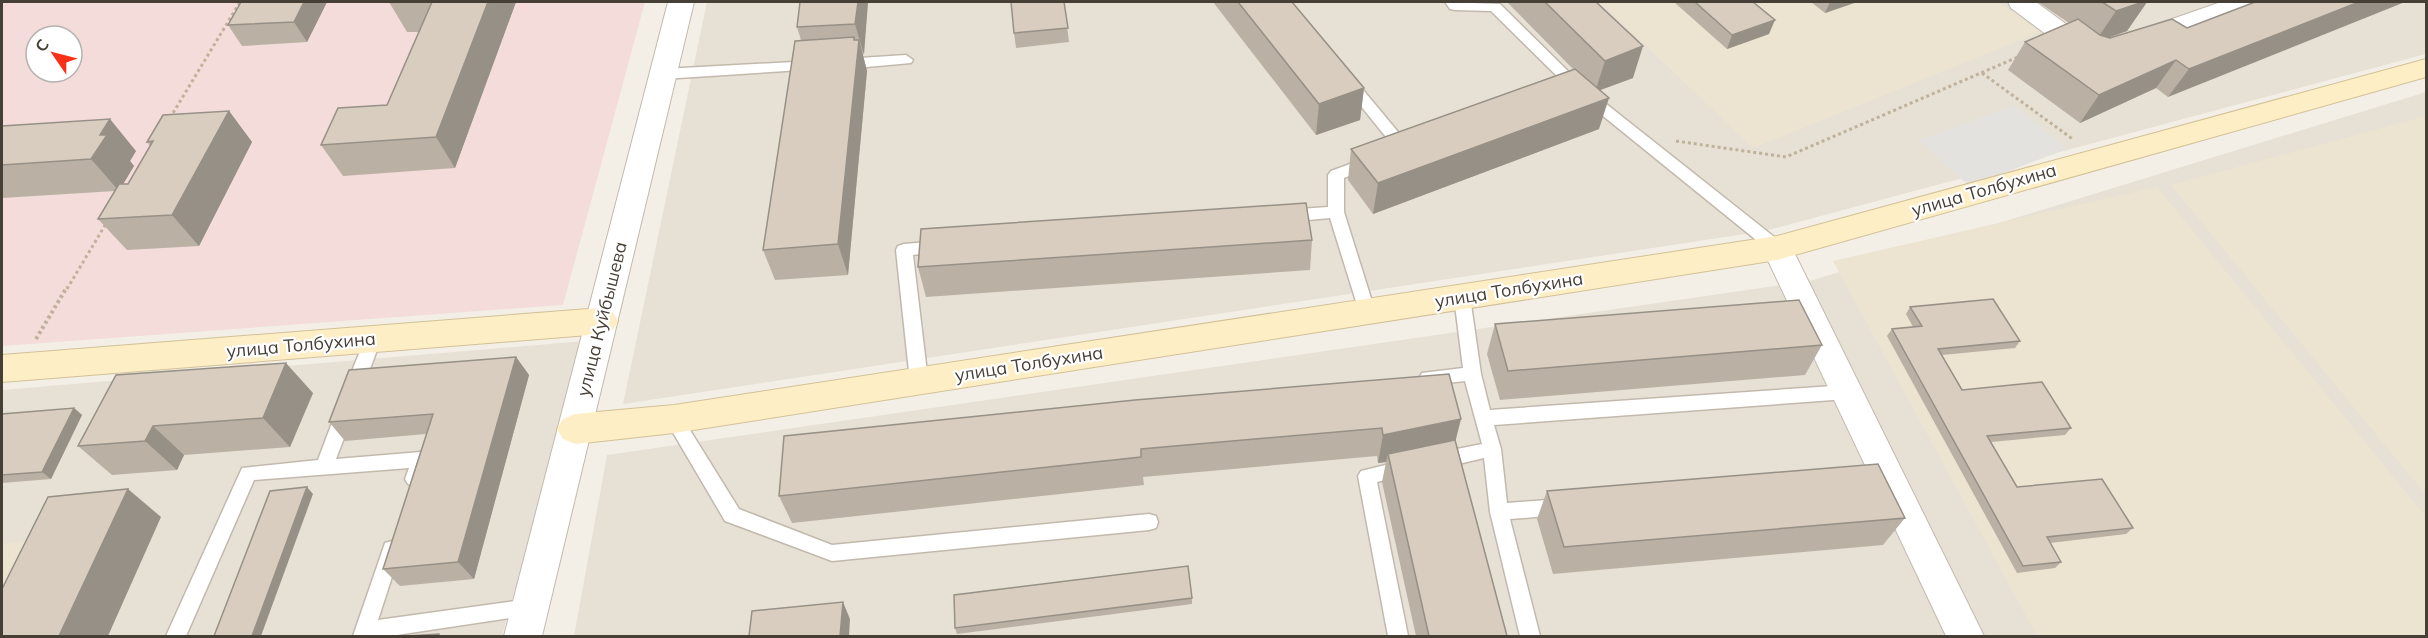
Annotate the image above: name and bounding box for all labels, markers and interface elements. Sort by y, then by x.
north arrow [24,24,84,84]
text: С [30,35,53,56]
street label: улица Толбухина [1909,158,2059,221]
street label: улица Куйбышева [571,239,632,399]
street label: улица Толбухина [1433,266,1585,313]
street label: улица Толбухина [225,327,377,362]
street label: улица Толбухина [953,340,1105,387]

